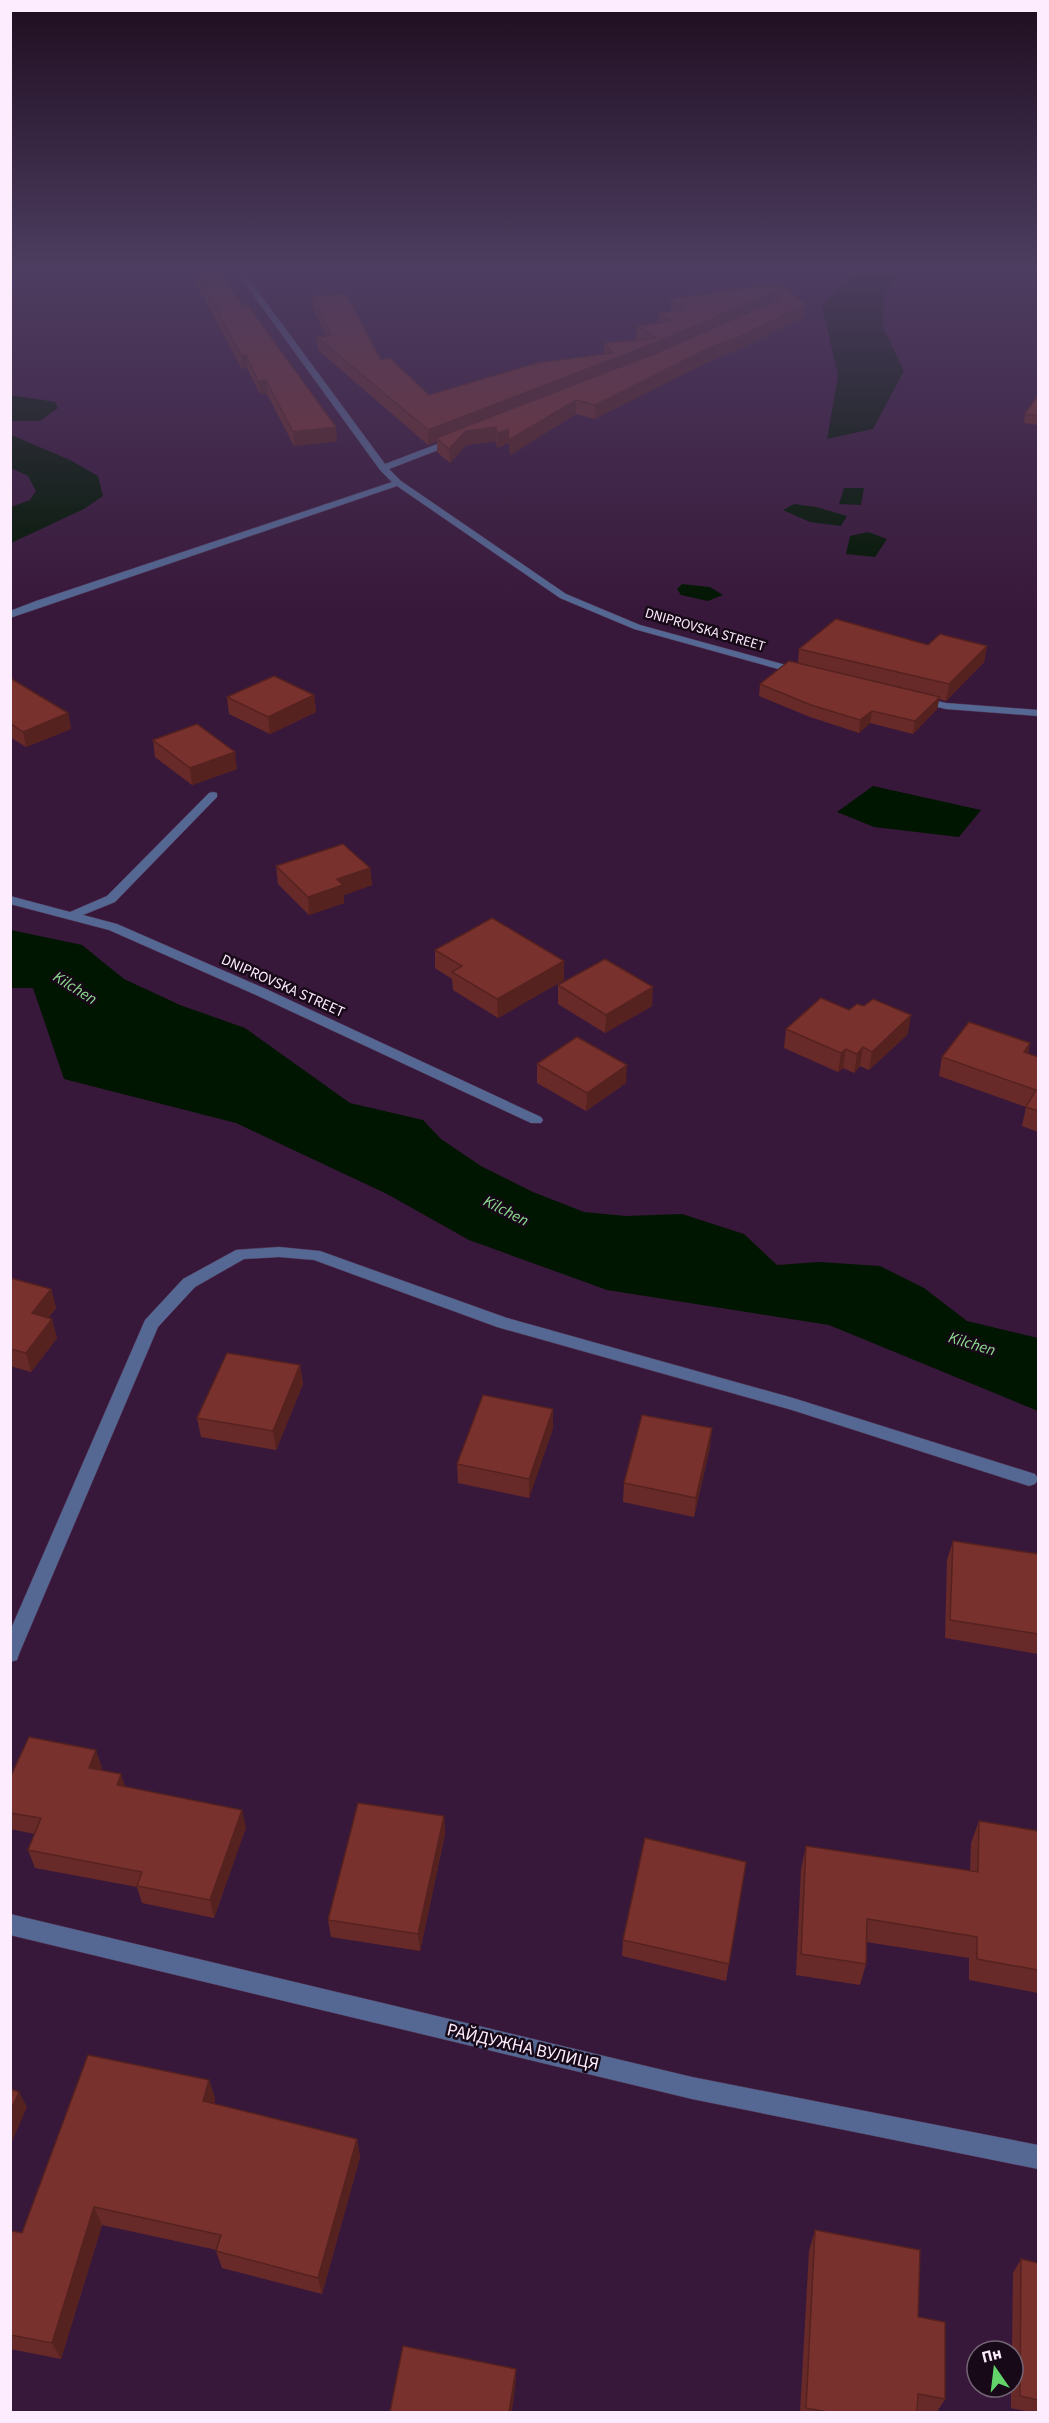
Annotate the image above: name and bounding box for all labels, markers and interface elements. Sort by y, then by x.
street label: DNIPROVSKA STREET [643,603,768,657]
street label: DNIPROVSKA STREET [218,949,348,1023]
water label: Kilchen [49,966,101,1010]
water label: Kilchen [480,1190,532,1232]
water label: Kilchen [946,1326,998,1362]
street label: РАЙДУЖНА ВУЛИЦЯ [444,2017,602,2077]
north arrow [965,2339,1025,2399]
text: Пн [979,2342,1004,2368]

